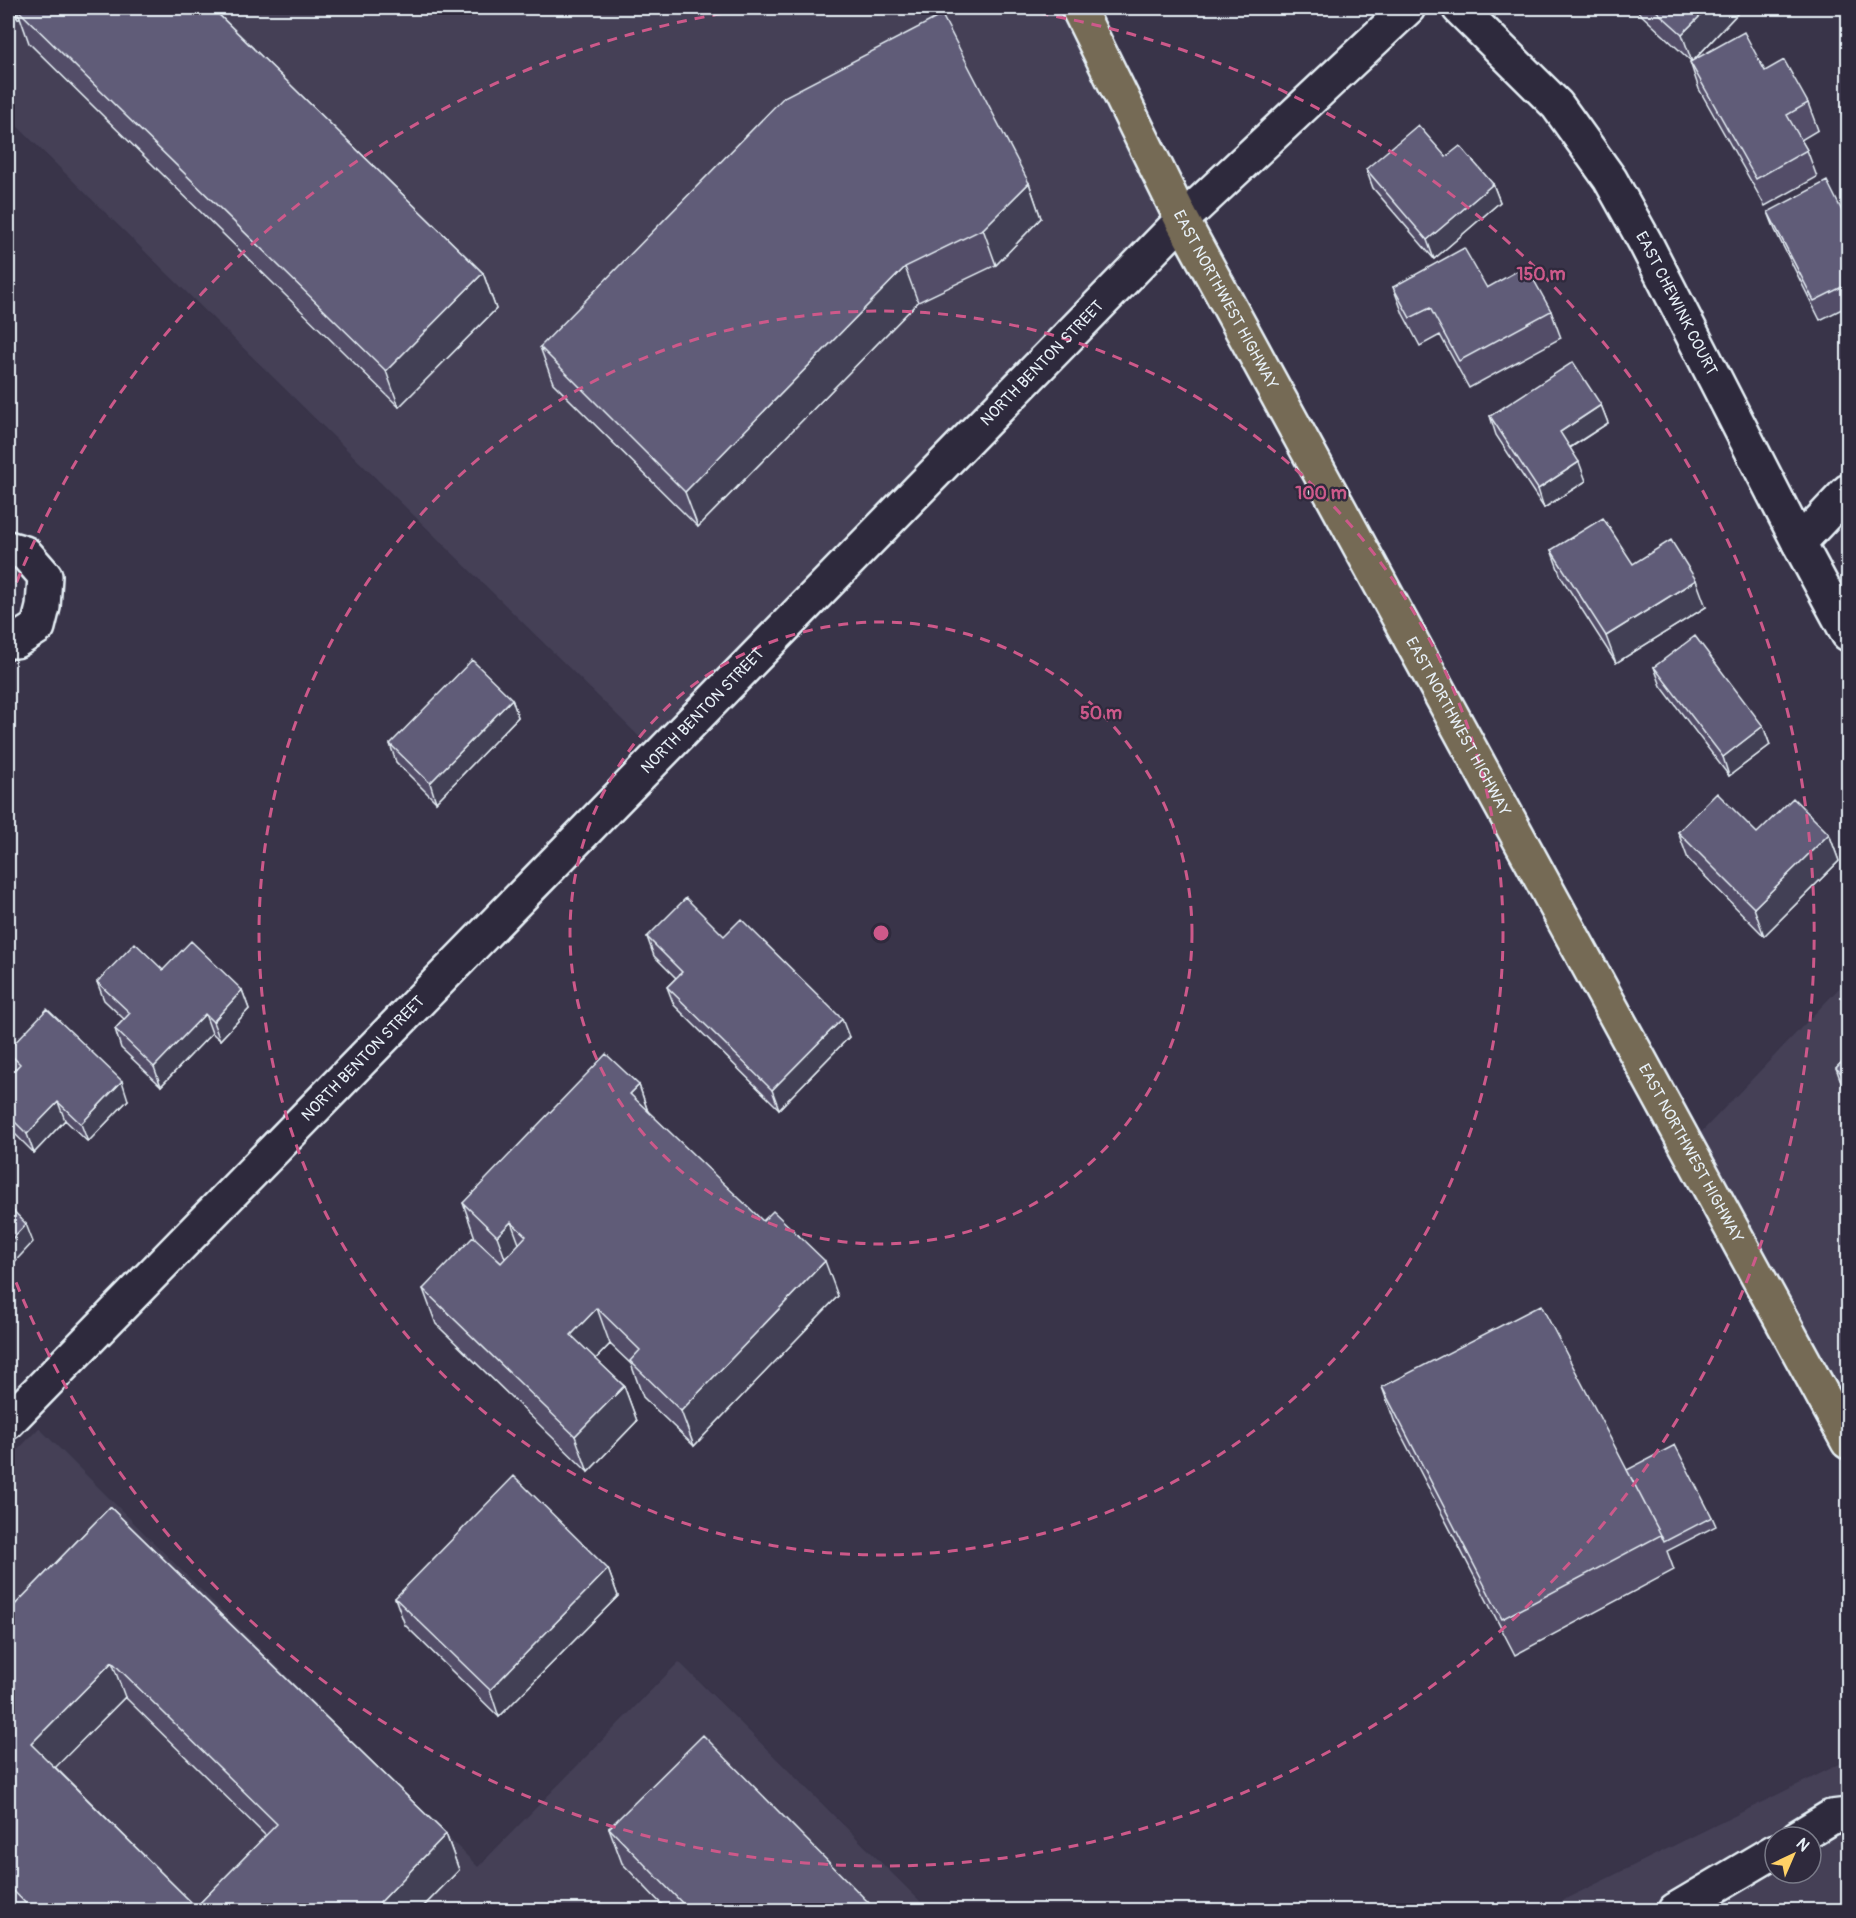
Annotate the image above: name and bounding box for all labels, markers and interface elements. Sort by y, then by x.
street label: EAST NORTHWEST HIGHWAY [1169,207,1282,393]
street label: EAST CHEWINK COURT [1631,228,1722,379]
text: 150 m [1517,263,1566,286]
street label: NORTH BENTON STREET [976,296,1108,430]
text: 100 m [1295,482,1347,505]
street label: EAST NORTHWEST HIGHWAY [1401,634,1515,820]
street label: NORTH BENTON STREET [637,644,768,778]
text: 50 m [1080,702,1122,725]
centre of rings [871,923,891,943]
street label: NORTH BENTON STREET [297,992,429,1126]
street label: EAST NORTHWEST HIGHWAY [1634,1060,1747,1246]
north arrow [1763,1825,1823,1885]
text: N [1792,1834,1814,1856]

